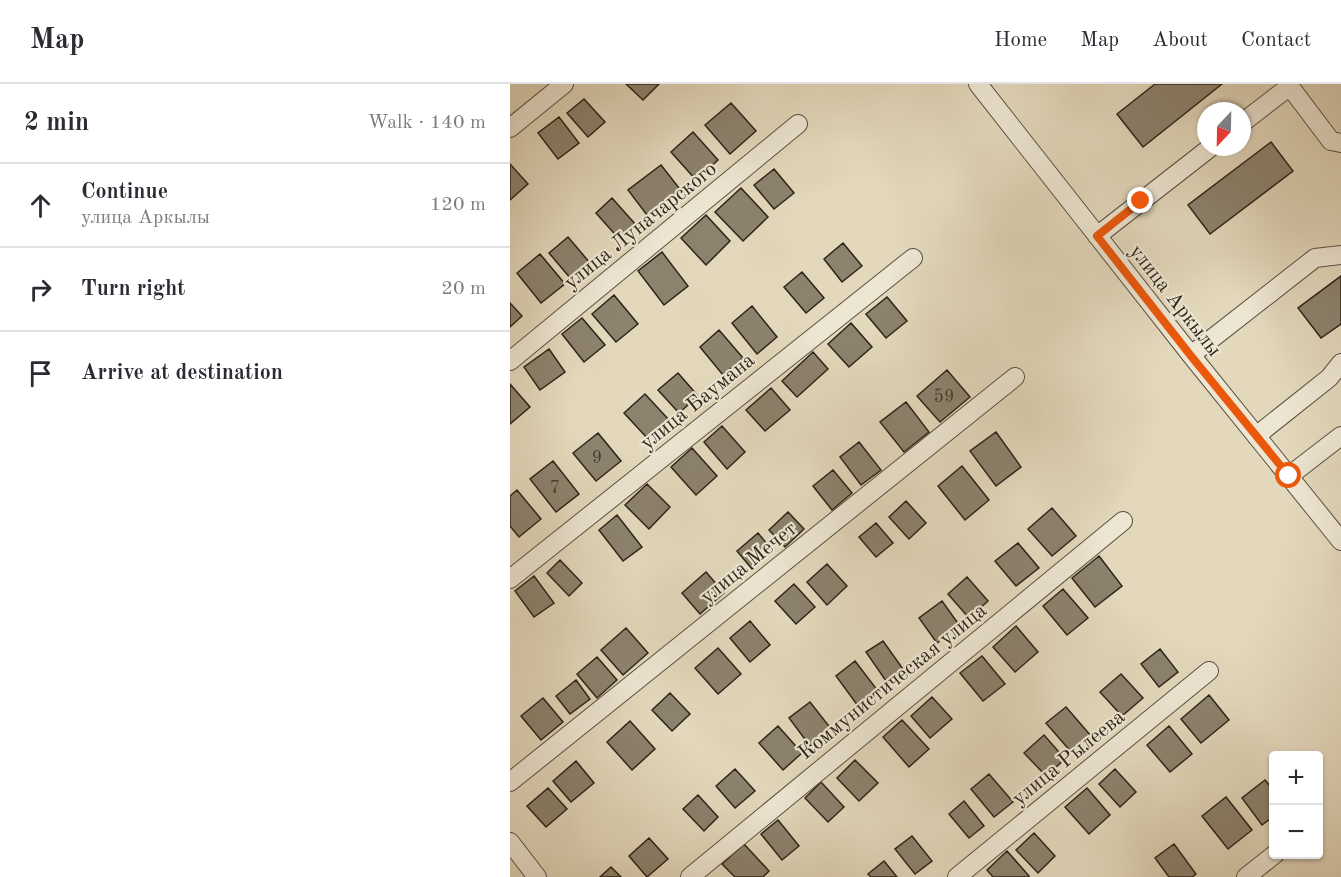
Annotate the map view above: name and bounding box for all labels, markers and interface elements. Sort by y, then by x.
text: Map [30,27,84,55]
text: Home [994,30,1047,51]
text: Map [1080,30,1119,51]
text: About [1152,30,1208,51]
text: Contact [1241,30,1311,51]
north arrow [1197,102,1251,156]
text: 2 min [24,110,89,136]
text: Walk · 140 m [367,113,486,133]
street label: улица Луначарского [561,158,721,294]
text: Continue [81,181,168,203]
route end [1127,187,1153,213]
icon: ahead [24,189,57,222]
text: 120 m [430,195,486,215]
text: улица Аркылы [81,208,210,228]
street label: улица Аркылы [1125,241,1225,361]
icon: right [24,273,57,306]
text: Turn right [81,278,185,300]
text: 20 m [441,279,486,299]
street label: улица Баумана [637,350,759,454]
icon: arrive [24,357,57,390]
text: Arrive at destination [81,362,283,384]
house number: 59 [934,388,954,406]
house number: 9 [592,449,602,467]
route start [1275,462,1301,488]
house number: 7 [550,479,560,497]
street label: улица Мечет [697,518,801,608]
street label: Коммунистическая улица [795,600,991,764]
street label: улица Рылеева [1009,707,1129,810]
map controls [1269,751,1323,859]
button: + [1269,751,1323,805]
button: − [1269,805,1323,859]

